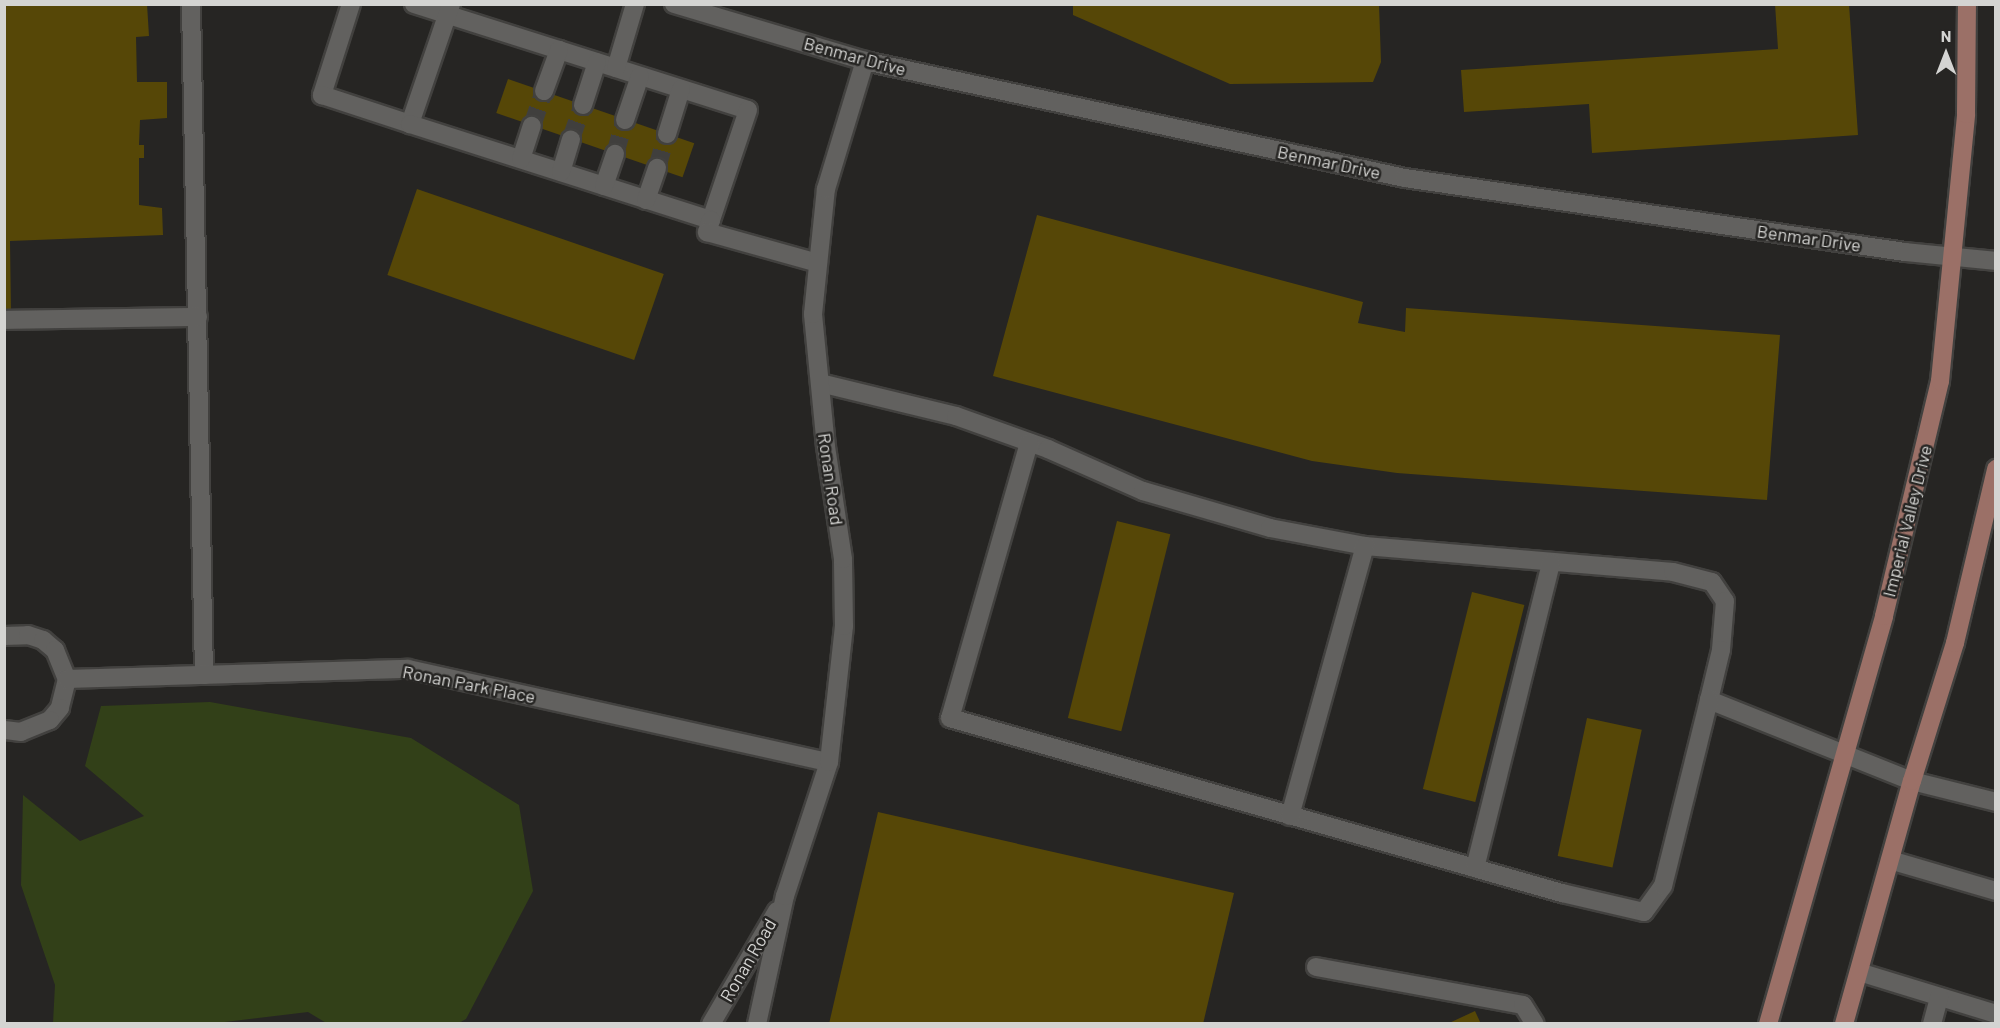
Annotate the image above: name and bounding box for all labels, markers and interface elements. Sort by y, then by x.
north arrow [1916,24,1976,84]
text: N [1941,26,1951,45]
street label: Benmar Drive [802,32,908,80]
street label: Benmar Drive [1275,141,1383,183]
street label: Benmar Drive [1756,220,1862,256]
street label: Ronan Road [814,432,848,526]
street label: Imperial Valley Drive [1878,443,1936,599]
street label: Ronan Park Place [401,661,537,707]
street label: Ronan Road [715,914,781,1006]

